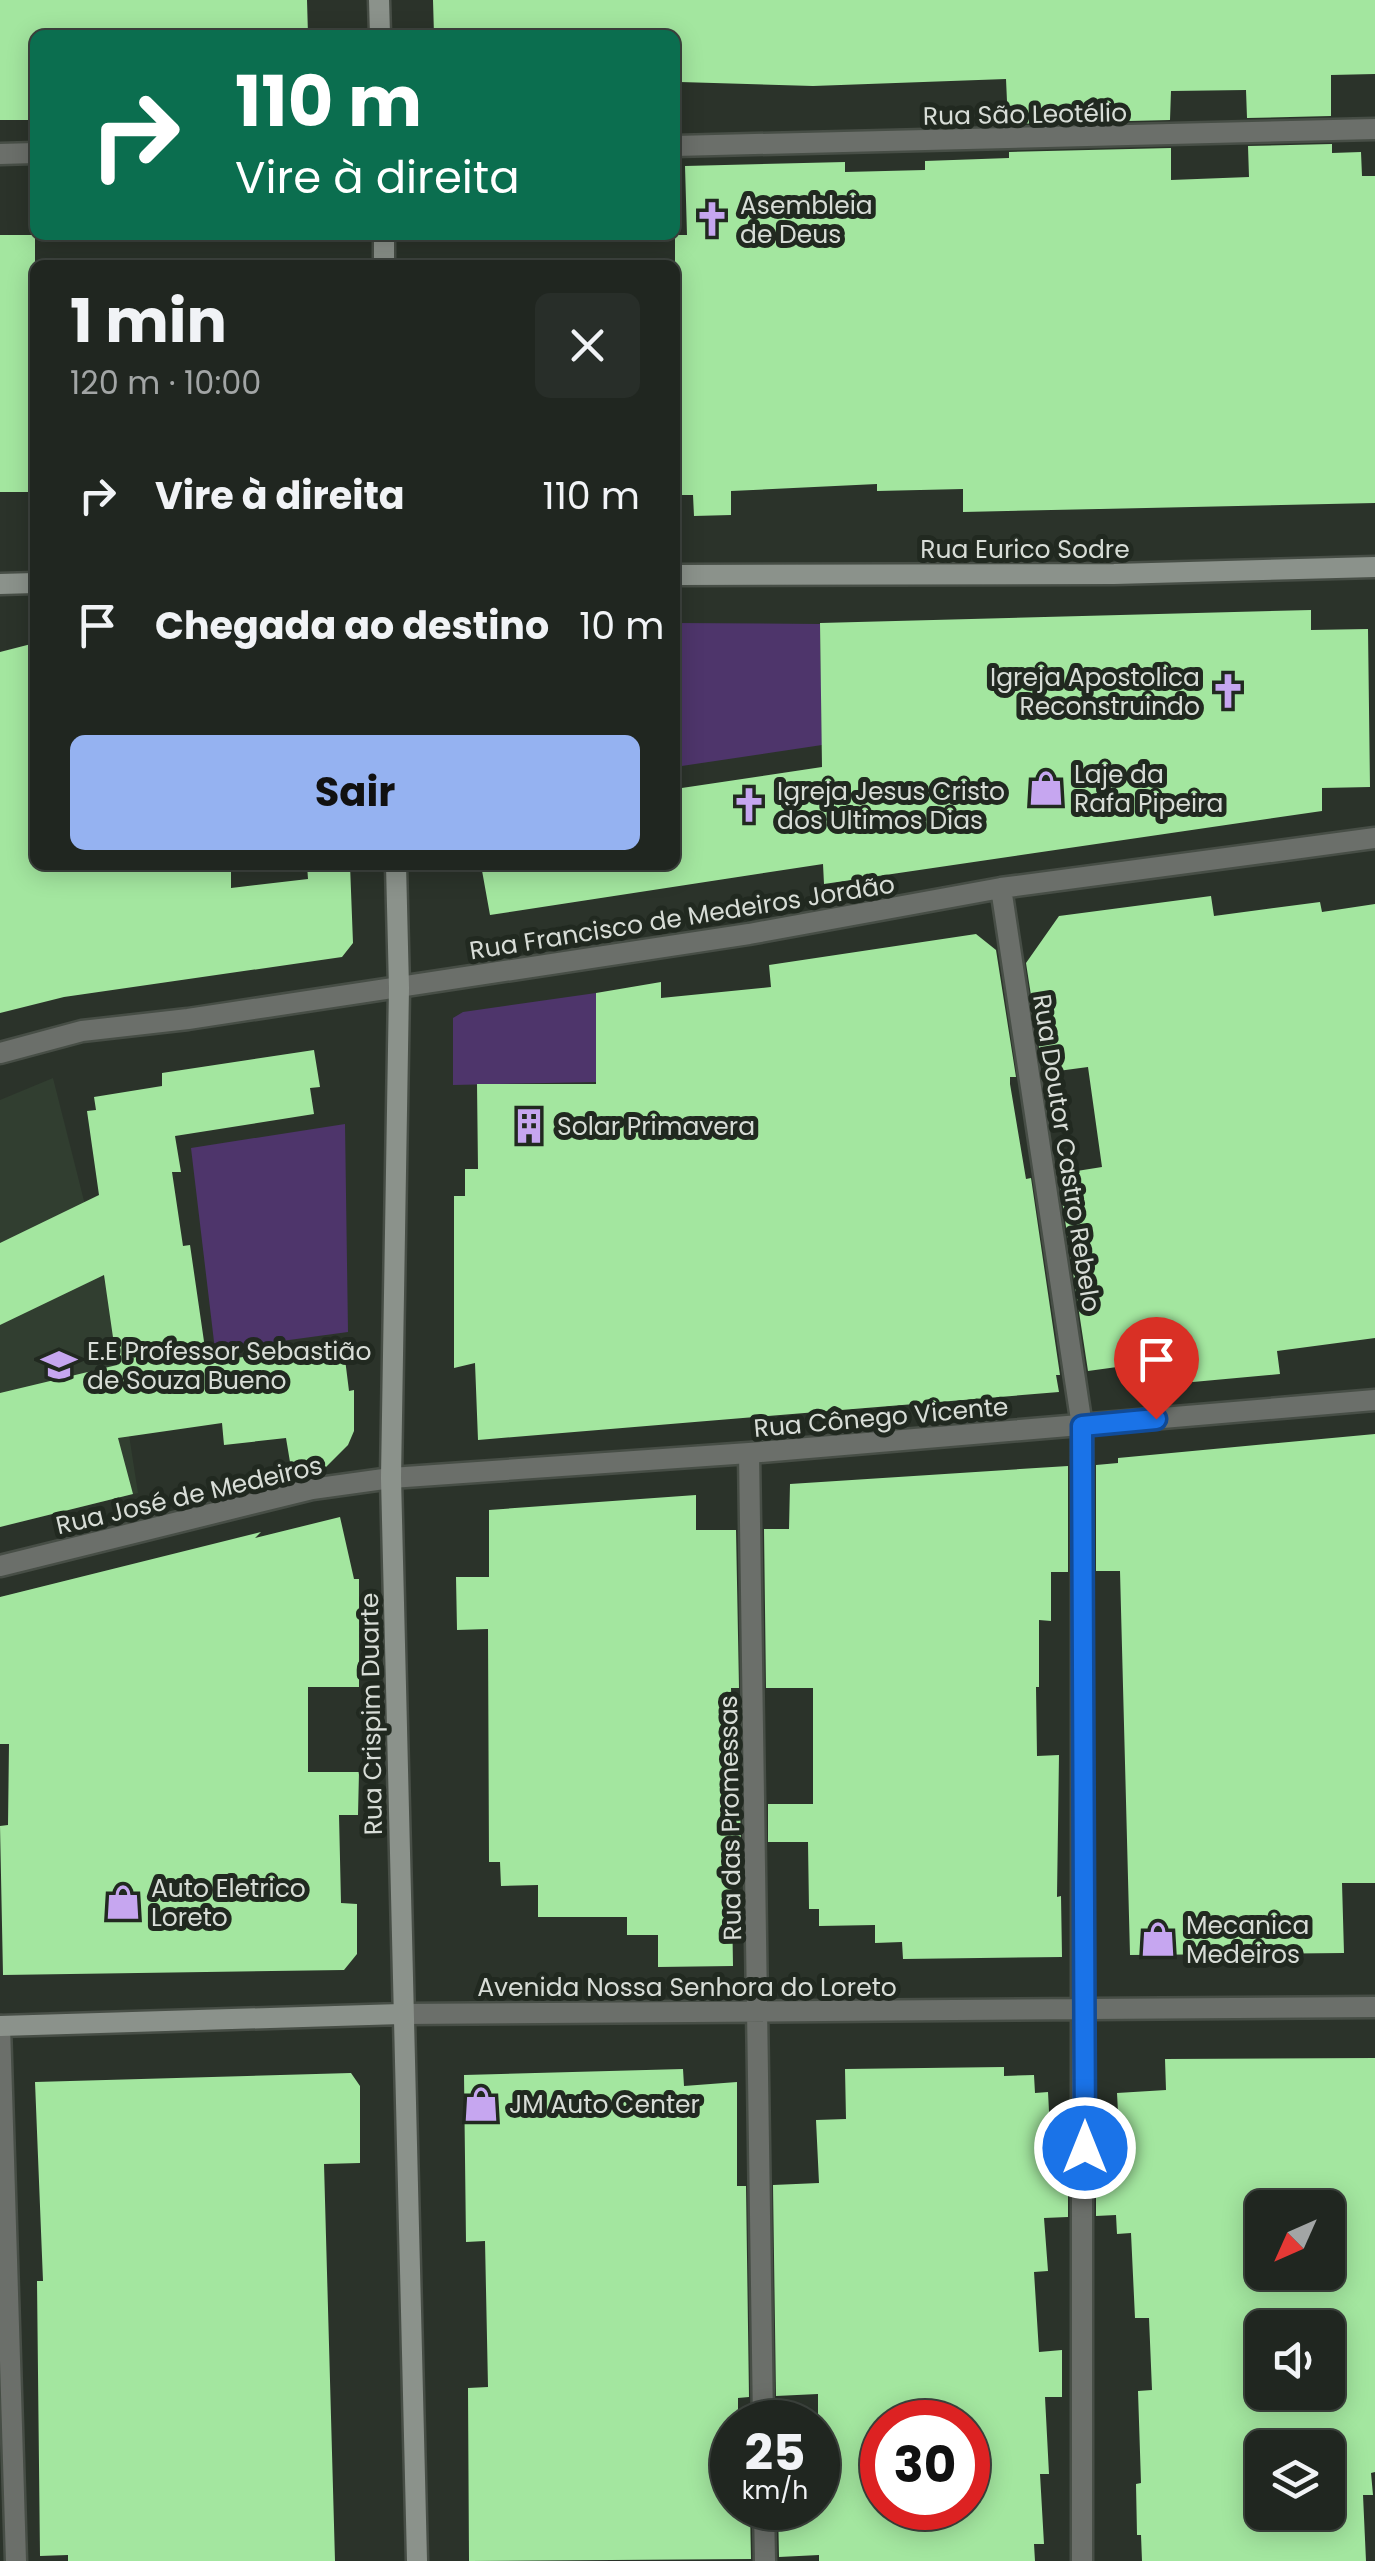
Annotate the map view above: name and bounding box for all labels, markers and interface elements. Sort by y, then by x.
text: 110 m [235,52,422,151]
icon: right [70,70,200,200]
street label: Rua São Leotélio [923,95,1127,134]
text: Vire à direita [235,146,520,209]
place label: Asembleia de Deus [740,188,873,252]
church icon: Asembleia de Deus [693,200,731,238]
text: 1 min [70,279,227,363]
button: close [535,293,640,398]
text: 120 m · 10:00 [70,360,261,405]
icon: right [70,468,125,523]
text: Vire à direita [155,469,405,522]
text: 110 m [543,469,640,522]
street label: Rua Eurico Sodre [920,532,1130,567]
icon: arrive [70,598,125,653]
text: Chegada ao destino [155,599,549,652]
text: 10 m [579,599,665,652]
place label: Igreja Apostolica Reconstruindo [990,660,1200,724]
church icon: Igreja Apostolica Reconstruindo [1209,672,1247,710]
button: Sair [70,735,640,850]
place label: Laje da Rafa Pipeira [1074,757,1223,821]
shop icon: Laje da Rafa Pipeira [1027,769,1065,807]
place label: Igreja Jesus Cristo dos Ultimos Dias [777,774,1005,838]
church icon: Igreja Jesus Cristo dos Ultimos Dias [730,786,768,824]
street label: Rua Francisco de Medeiros Jordão [467,867,897,968]
street label: Rua Doutor Castro Rebelo [1024,992,1109,1314]
building icon: Solar Primavera [510,1107,548,1145]
place label: Solar Primavera [557,1109,755,1144]
pin [1114,1317,1199,1420]
icon: arrive [1129,1332,1184,1387]
place label: E.E Professor Sebastião de Souza Bueno [87,1334,371,1398]
school or university icon: E.E Professor Sebastião de Souza Bueno [40,1346,78,1384]
street label: Rua Cônego Vicente [752,1389,1010,1446]
street label: Rua José de Medeiros [53,1448,326,1543]
street label: Rua Crispim Duarte [352,1592,391,1836]
street label: Rua das Promessas [711,1695,750,1941]
place label: Auto Eletrico Loreto [151,1871,306,1935]
shop icon: Auto Eletrico Loreto [104,1883,142,1921]
place label: Mecanica Medeiros [1186,1908,1309,1972]
shop icon: Mecanica Medeiros [1139,1920,1177,1958]
street label: Avenida Nossa Senhora do Loreto [477,1970,897,2005]
shop icon: JM Auto Center [462,2085,500,2123]
place label: JM Auto Center [509,2087,700,2122]
position arrow [1033,2096,1137,2200]
north arrow [1245,2190,1345,2290]
map controls [1245,2190,1345,2530]
button: sound [1245,2310,1345,2410]
speed limit sign: 30 [860,2400,990,2530]
text: 25 [744,2417,806,2488]
button: layers [1245,2430,1345,2530]
text: km/h [742,2473,808,2508]

